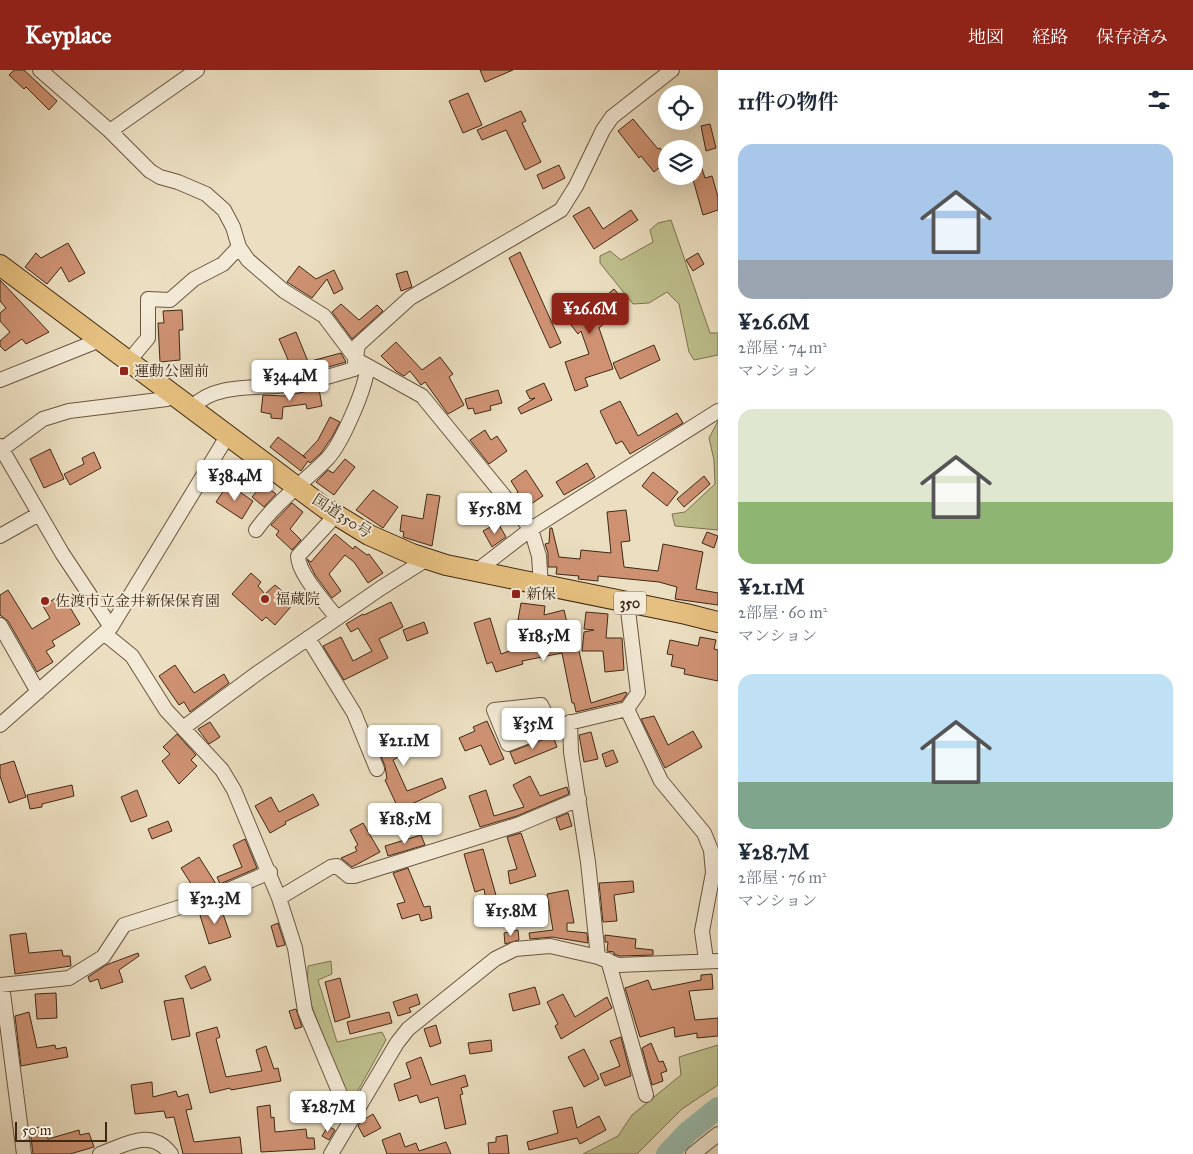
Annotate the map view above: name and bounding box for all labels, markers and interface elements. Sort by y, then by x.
text: Keyplace [25,20,112,50]
text: 地図 [968,26,1004,48]
text: 経路 [1032,26,1068,48]
text: 保存済み [1096,26,1168,48]
map controls [658,85,703,185]
button: locate [658,85,703,130]
icon: filters [1145,86,1173,114]
text: 11件の物件 [738,89,839,115]
button: layers [658,140,703,185]
icon: home [911,177,1001,267]
pin: ¥26.6M [549,292,631,335]
text: ¥26.6M [563,299,617,318]
text: ¥26.6M [738,309,810,335]
text: 2部屋 · 74 m² [738,338,827,357]
pin: ¥34.4M [249,360,331,402]
text: マンション [738,361,817,380]
place label: 運動公園前 [134,362,209,380]
marker: 運動公園前 [118,365,130,377]
text: ¥34.4M [262,366,318,385]
icon: home [911,442,1001,532]
pin: ¥38.4M [194,460,276,502]
text: ¥38.4M [208,466,262,485]
street label: 国道350号 [309,490,375,542]
pin: ¥55.8M [454,492,536,535]
text: ¥55.8M [468,499,522,518]
text: ¥21.1M [738,574,805,600]
place label: 新保 [526,585,556,603]
marker: 新保 [510,588,522,600]
place label: 福蔵院 [275,590,320,608]
place label: 佐渡市立金井新保保育園 [55,592,220,610]
road number: 350 [614,592,646,614]
marker: 福蔵院 [259,593,271,605]
marker: 佐渡市立金井新保保育園 [39,595,51,607]
text: 2部屋 · 60 m² [738,603,827,622]
pin: ¥18.5M [503,620,585,662]
text: ¥18.5M [518,626,570,645]
text: マンション [738,626,817,645]
icon: home [911,707,1001,797]
pin: ¥35M [503,708,563,750]
text: ¥35M [513,714,553,733]
pin: ¥21.1M [363,724,445,767]
text: ¥21.1M [379,731,429,750]
pin: ¥18.5M [364,802,446,845]
text: ¥18.5M [379,809,431,828]
text: ¥28.7M [738,839,809,865]
text: 2部屋 · 76 m² [738,868,827,887]
pin: ¥32.3M [174,882,256,925]
text: ¥32.3M [189,889,241,908]
text: マンション [738,891,817,910]
pin: ¥15.8M [470,894,552,937]
text: ¥15.8M [485,901,537,920]
pin: ¥28.7M [287,1090,369,1133]
text: ¥28.7M [301,1097,355,1116]
scale bar [15,1119,108,1142]
text: 50 m [22,1122,51,1139]

